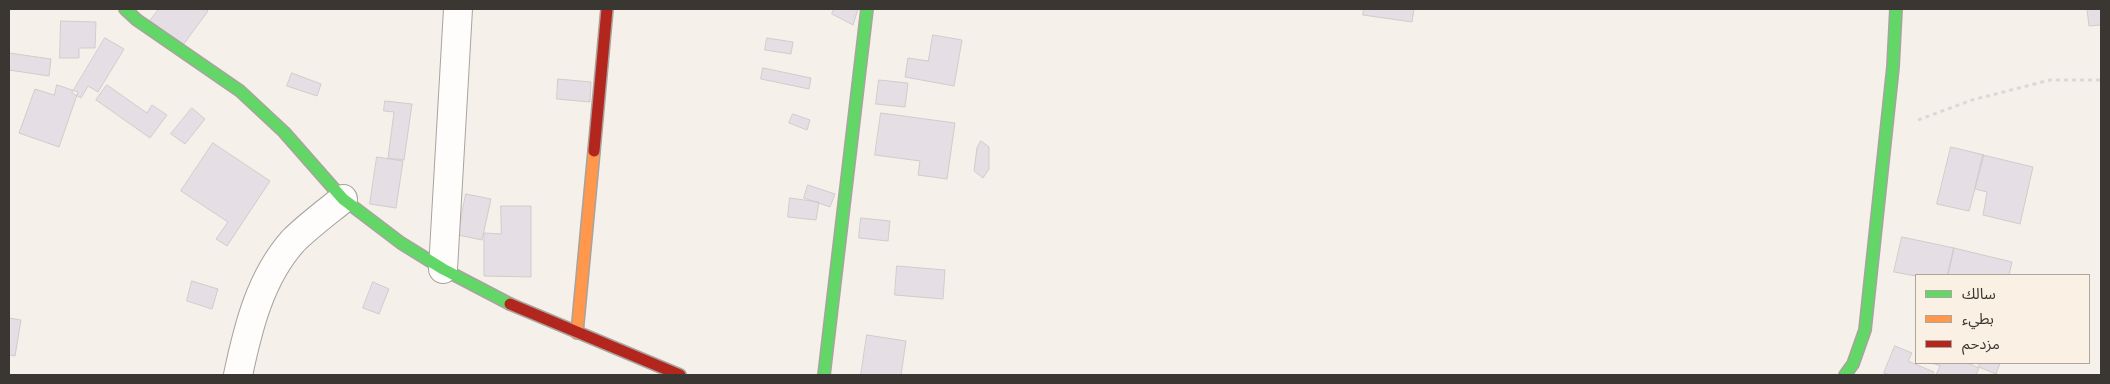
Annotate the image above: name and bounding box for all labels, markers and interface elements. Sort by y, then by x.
legend [1915,274,2090,364]
text: سالك [1962,284,1996,304]
text: بطيء [1962,309,1994,329]
text: مزدحم [1962,334,2000,354]

